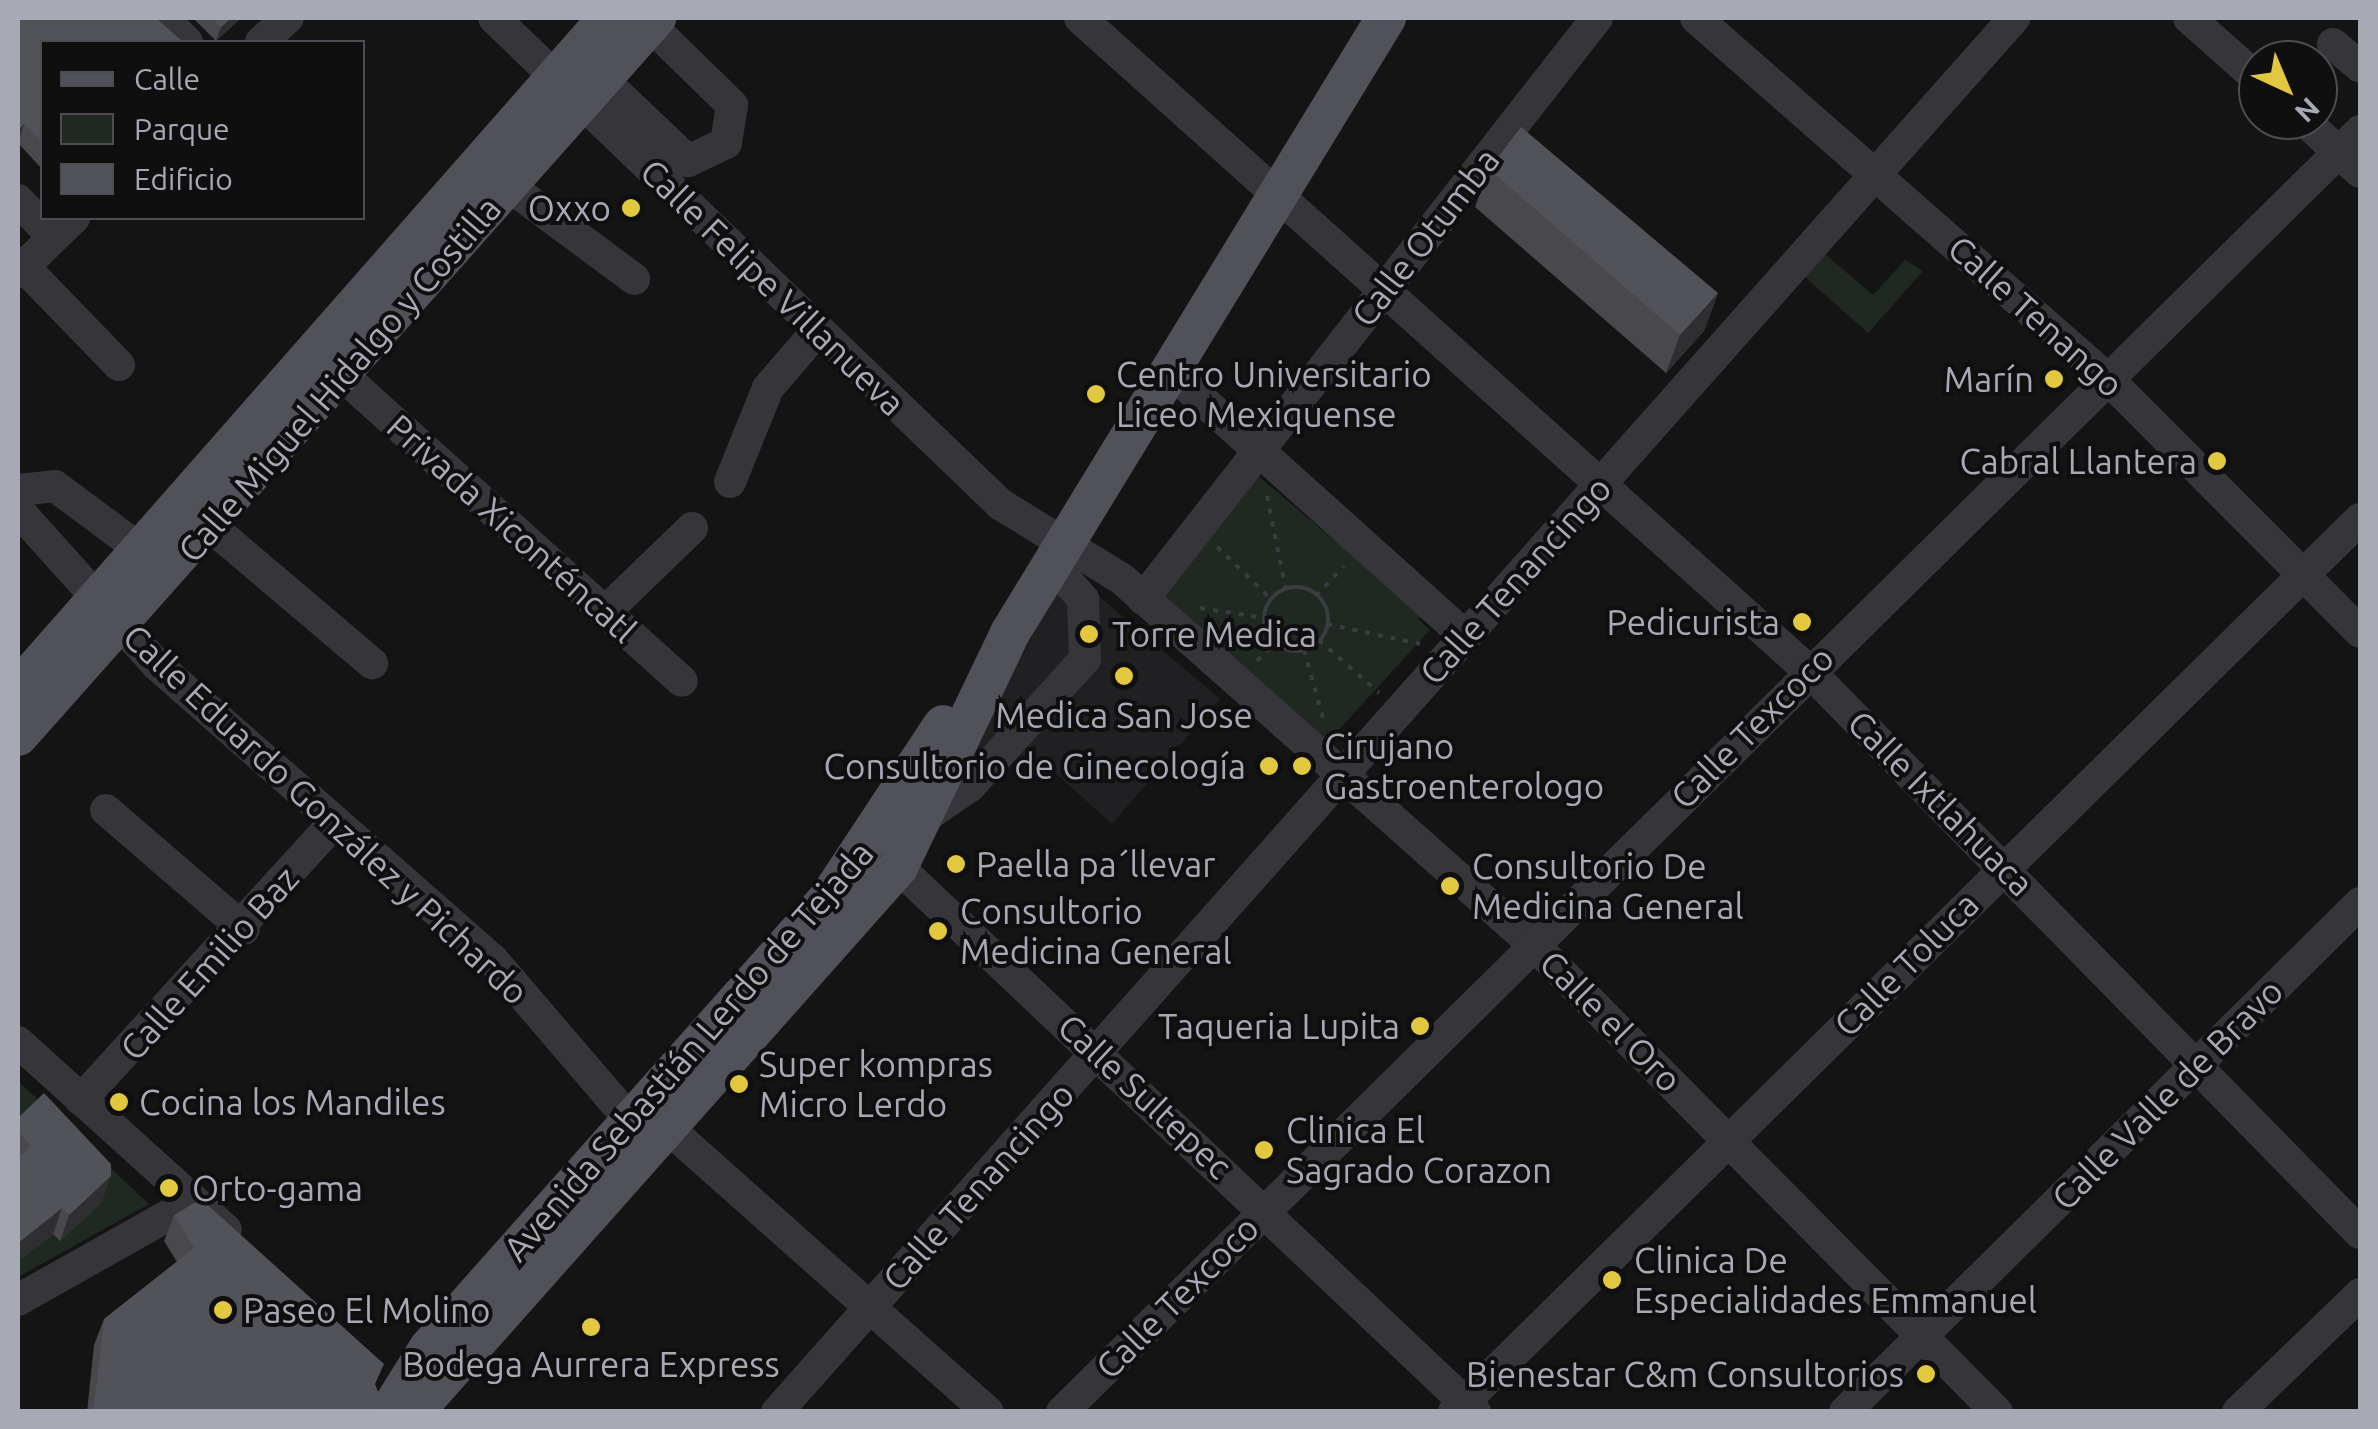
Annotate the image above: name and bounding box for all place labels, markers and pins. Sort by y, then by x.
place label: Oxxo [528,187,611,229]
marker: Oxxo [620,197,642,219]
place label: Centro Universitario Liceo Mexiquense [1116,353,1432,435]
place label: Marín [1944,358,2034,400]
marker: Marín [2043,368,2065,390]
marker: Centro Universitario Liceo Mexiquense [1085,383,1107,405]
place label: Cabral Llantera [1959,440,2197,482]
marker: Cabral Llantera [2206,450,2228,472]
place label: Pedicurista [1607,601,1780,643]
marker: Pedicurista [1789,609,1815,635]
place label: Torre Medica [1112,613,1317,655]
marker: Torre Medica [1076,621,1102,647]
marker: Medica San Jose [1111,663,1137,689]
place label: Medica San Jose [995,694,1253,736]
place label: Cirujano Gastroenterologo [1324,725,1604,807]
place label: Consultorio de Ginecología [824,745,1246,787]
marker: Consultorio de Ginecología [1256,753,1282,779]
marker: Cirujano Gastroenterologo [1289,753,1315,779]
place label: Paella pa´llevar [976,843,1216,885]
place label: Consultorio De Medicina General [1472,845,1744,927]
marker: Paella pa´llevar [945,853,967,875]
marker: Consultorio De Medicina General [1437,873,1463,899]
place label: Consultorio Medicina General [960,890,1232,972]
marker: Consultorio Medicina General [925,918,951,944]
place label: Taqueria Lupita [1158,1005,1400,1047]
marker: Taqueria Lupita [1409,1015,1431,1037]
place label: Super kompras Micro Lerdo [759,1043,993,1125]
marker: Super kompras Micro Lerdo [728,1073,750,1095]
place label: Cocina los Mandiles [139,1081,446,1123]
marker: Cocina los Mandiles [108,1091,130,1113]
place label: Clinica El Sagrado Corazon [1286,1109,1552,1191]
marker: Clinica El Sagrado Corazon [1251,1137,1277,1163]
place label: Orto-gama [192,1167,363,1209]
marker: Orto-gama [156,1175,182,1201]
place label: Clinica De Especialidades Emmanuel [1634,1239,2037,1321]
marker: Clinica De Especialidades Emmanuel [1599,1267,1625,1293]
place label: Paseo El Molino [243,1289,490,1331]
marker: Paseo El Molino [212,1299,234,1321]
marker: Bodega Aurrera Express [580,1316,602,1338]
place label: Bodega Aurrera Express [402,1343,780,1385]
place label: Bienestar C&m Consultorios [1466,1353,1904,1395]
marker: Bienestar C&m Consultorios [1913,1361,1939,1387]

